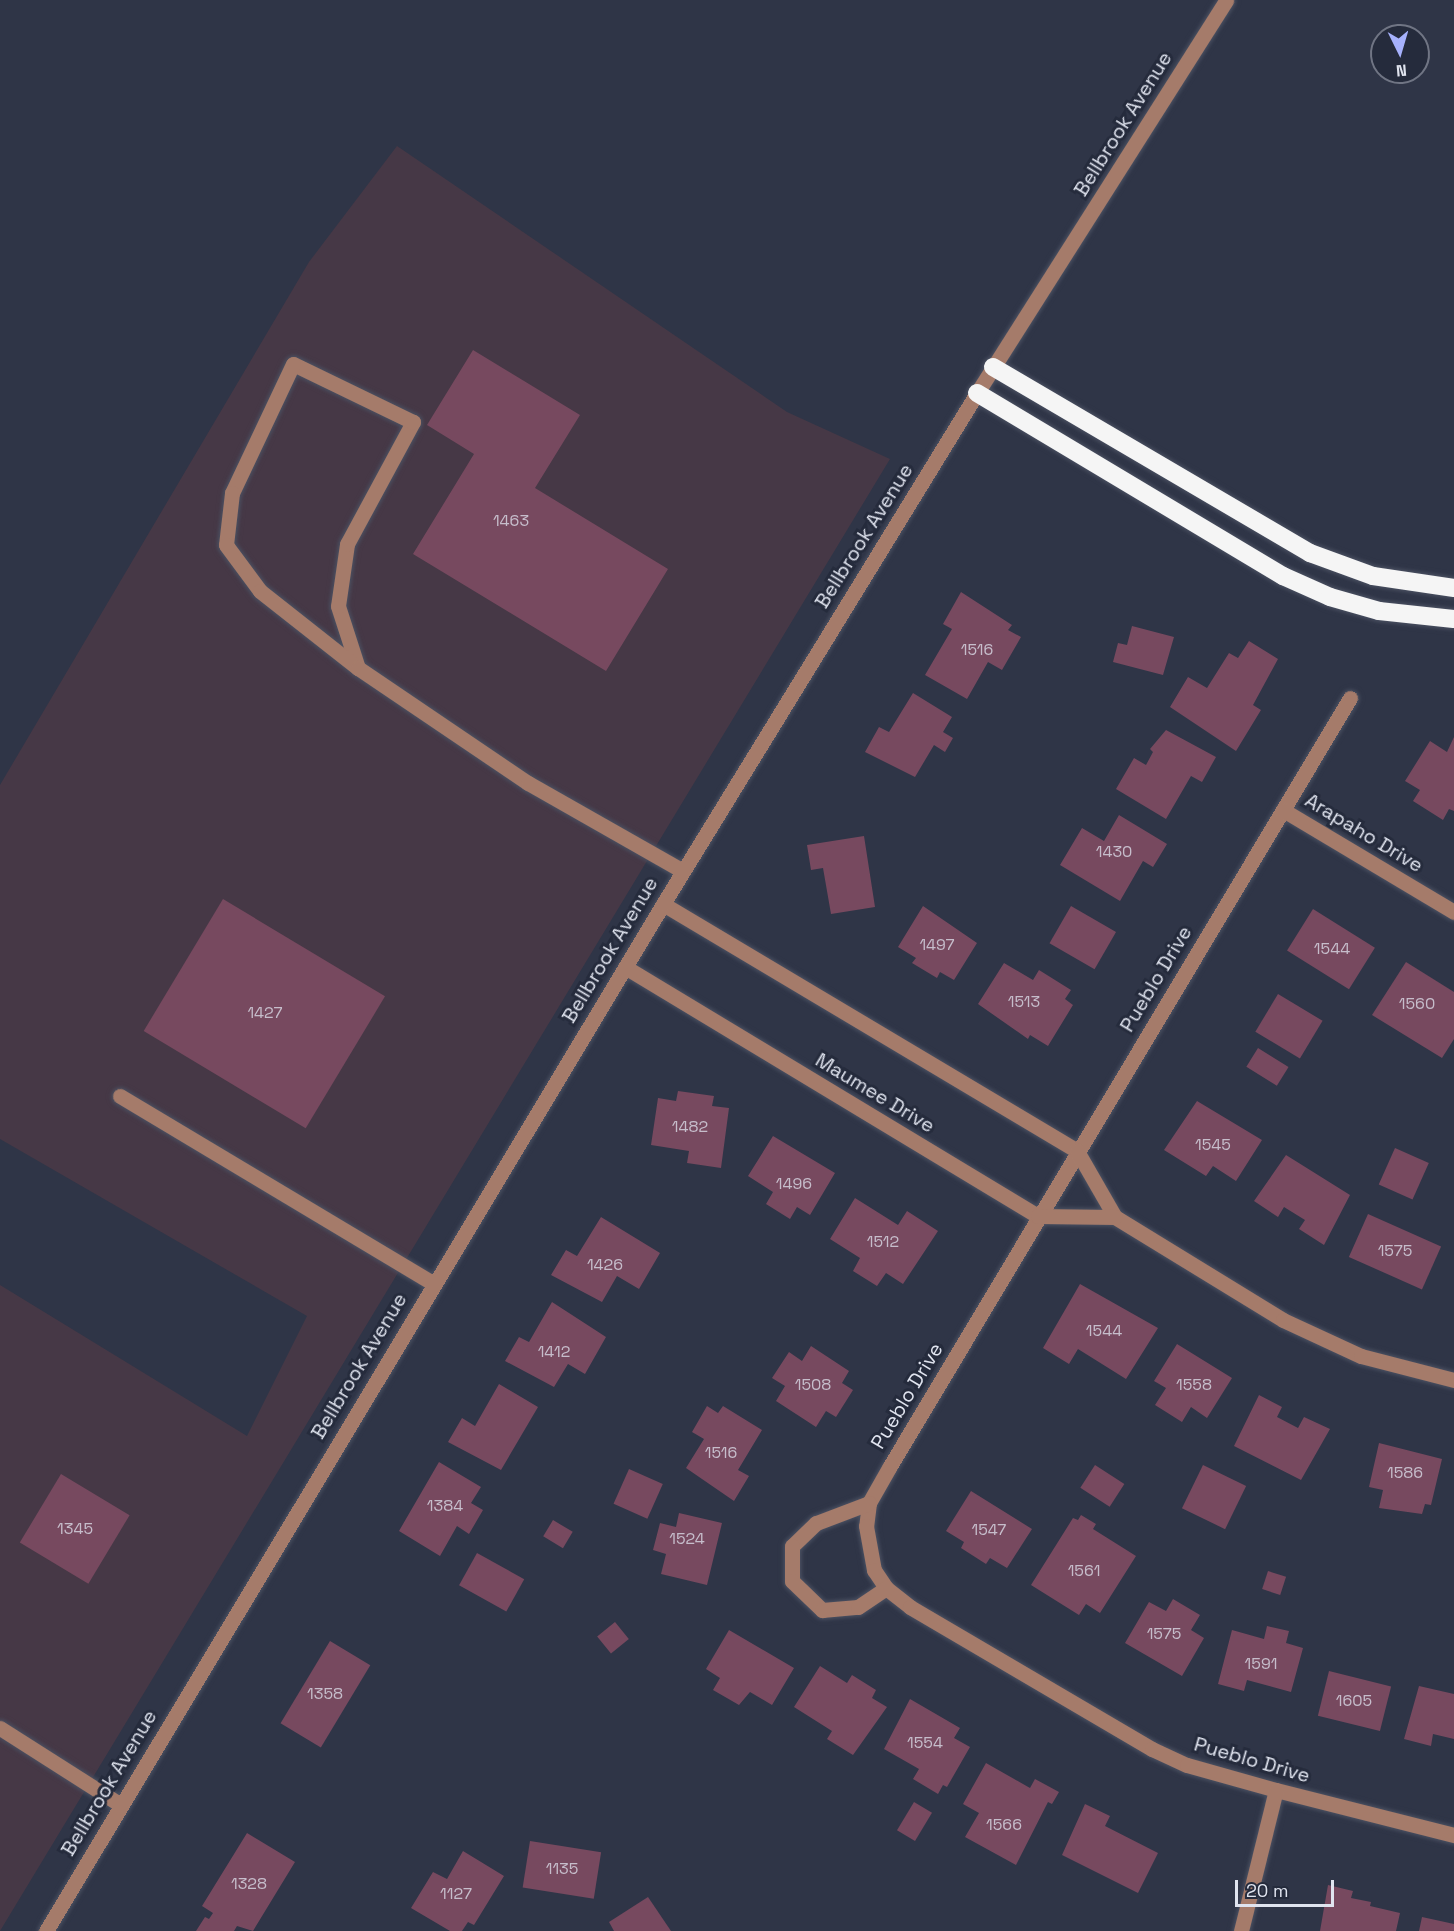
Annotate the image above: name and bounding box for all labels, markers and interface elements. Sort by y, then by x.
north arrow [1370,24,1430,84]
street label: Bellbrook Avenue [1069,47,1177,201]
text: N [1395,60,1408,81]
street label: Bellbrook Avenue [810,459,918,613]
house number: 1463 [493,511,529,531]
house number: 1516 [961,640,993,660]
street label: Arapaho Drive [1301,788,1427,878]
house number: 1430 [1096,842,1132,862]
street label: Bellbrook Avenue [557,873,663,1027]
street label: Pueblo Drive [1115,922,1197,1036]
house number: 1497 [919,935,955,955]
house number: 1544 [1314,939,1350,959]
house number: 1513 [1008,992,1040,1012]
house number: 1560 [1399,994,1435,1014]
house number: 1427 [247,1003,283,1023]
street label: Maumee Drive [811,1048,939,1138]
house number: 1482 [672,1117,708,1137]
house number: 1545 [1195,1135,1231,1155]
house number: 1496 [776,1174,812,1194]
house number: 1512 [867,1232,899,1252]
house number: 1575 [1378,1241,1412,1261]
house number: 1426 [587,1255,623,1275]
street label: Bellbrook Avenue [306,1289,412,1443]
house number: 1544 [1086,1321,1122,1341]
street label: Pueblo Drive [866,1339,948,1453]
house number: 1412 [538,1342,570,1362]
house number: 1508 [795,1375,831,1395]
house number: 1558 [1176,1375,1212,1395]
house number: 1516 [705,1443,737,1463]
house number: 1586 [1387,1463,1423,1483]
house number: 1384 [427,1496,463,1516]
house number: 1345 [57,1519,93,1539]
house number: 1547 [972,1520,1006,1540]
house number: 1524 [669,1529,705,1549]
house number: 1561 [1068,1561,1100,1581]
house number: 1575 [1147,1624,1181,1644]
house number: 1591 [1245,1654,1277,1674]
house number: 1358 [307,1684,343,1704]
house number: 1605 [1336,1691,1372,1711]
street label: Bellbrook Avenue [56,1706,162,1860]
street label: Pueblo Drive [1191,1732,1313,1788]
house number: 1554 [907,1733,943,1753]
house number: 1566 [986,1815,1022,1835]
house number: 1135 [546,1859,578,1879]
scale bar [1238,1868,1337,1906]
house number: 1328 [231,1874,267,1894]
text: 20 m [1246,1879,1289,1902]
house number: 1127 [440,1884,472,1904]

